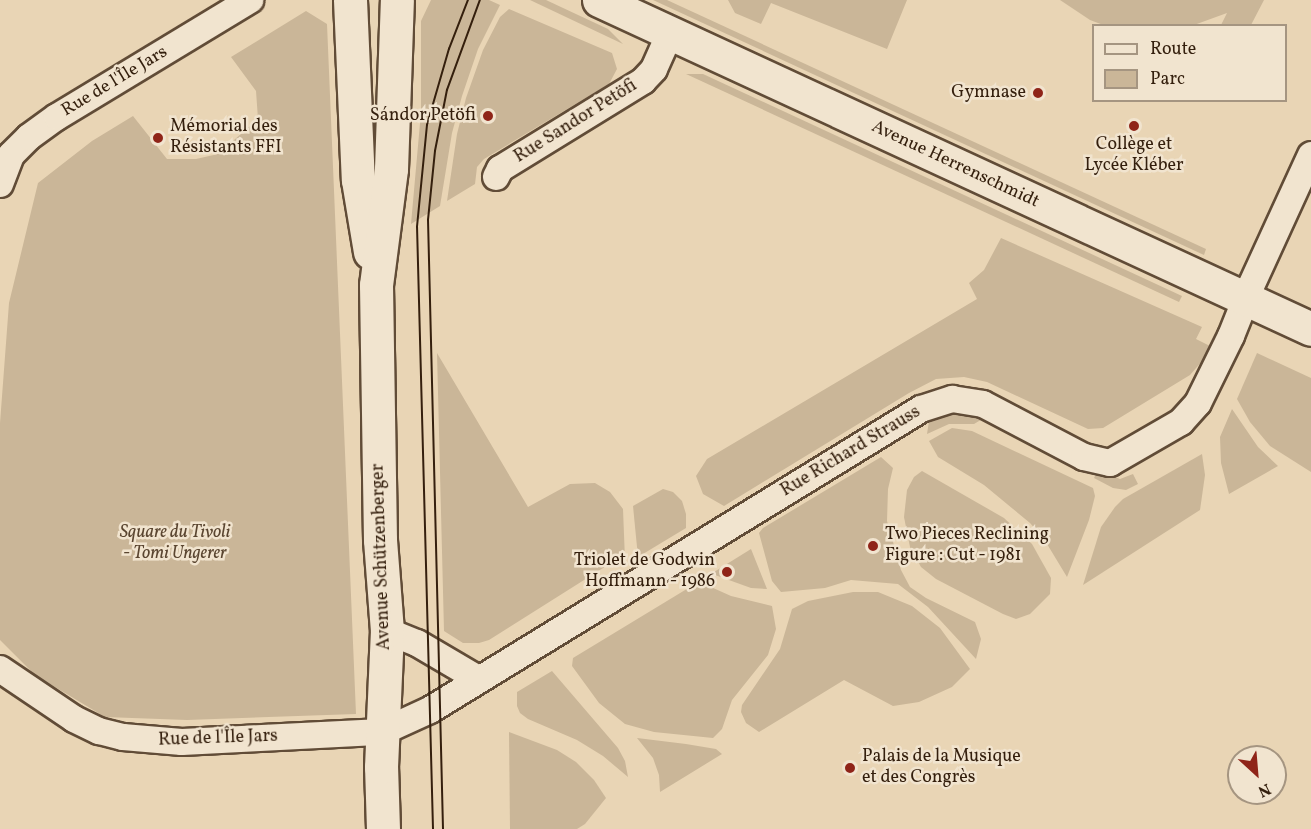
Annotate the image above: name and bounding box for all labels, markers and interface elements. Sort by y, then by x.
legend [1092,24,1287,102]
text: Route [1150,37,1196,62]
street label: Rue de l'Île Jars [58,42,172,122]
text: Parc [1150,67,1185,92]
street label: Rue Sandor Petöfi [511,76,641,168]
place label: Gymnase [951,82,1026,104]
marker: Gymnase [1031,86,1045,100]
place label: Sándor Petöfi [370,105,476,127]
marker: Sándor Petöfi [481,109,495,123]
place label: Mémorial des Résistants FFI [170,117,282,160]
street label: Avenue Herrenschmidt [868,117,1042,213]
marker: Collège et Lycée Kléber [1127,119,1141,133]
marker: Mémorial des Résistants FFI [151,131,165,145]
place label: Collège et Lycée Kléber [1084,135,1184,178]
street label: Rue Richard Strauss [777,402,925,502]
street label: Avenue Schützenberger [368,463,396,651]
park label: Square du Tivoli - Tomi Ungerer [120,523,230,566]
place label: Two Pieces Reclining Figure : Cut - 1981 [885,525,1049,568]
marker: Two Pieces Reclining Figure : Cut - 1981 [866,539,880,553]
place label: Triolet de Godwin Hoffmann - 1986 [574,551,715,594]
marker: Triolet de Godwin Hoffmann - 1986 [720,565,734,579]
street label: Rue de l'Île Jars [158,726,278,752]
north arrow [1227,745,1287,805]
place label: Palais de la Musique et des Congrès [862,747,1021,789]
marker: Palais de la Musique et des Congrès [843,761,857,775]
text: N [1254,777,1274,802]

